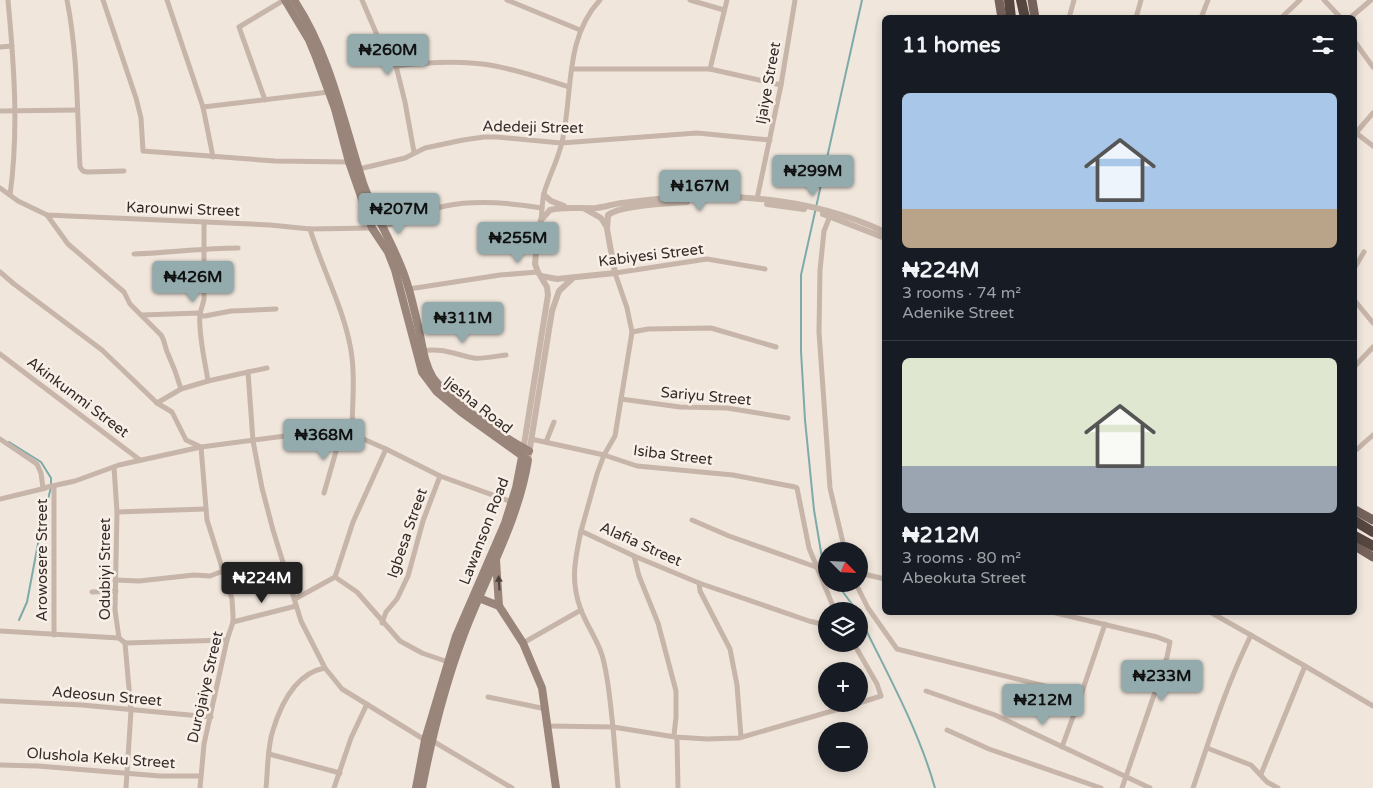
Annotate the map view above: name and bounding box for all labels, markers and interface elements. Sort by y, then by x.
icon: filters [1309,31,1337,59]
text: 11 homes [902,33,1001,58]
pin: ₦260M [353,34,423,76]
text: ₦260M [358,40,418,60]
street label: Ijaiye Street [752,40,784,126]
street label: Adedeji Street [482,117,584,137]
icon: home [1075,125,1165,215]
pin: ₦299M [778,154,848,197]
text: ₦299M [783,161,843,181]
pin: ₦167M [665,170,735,212]
text: ₦167M [670,176,730,196]
pin: ₦207M [364,192,434,235]
street label: Karounwi Street [126,198,240,220]
text: ₦207M [369,199,429,219]
pin: ₦255M [483,222,553,264]
text: ₦255M [488,228,548,248]
street label: Kabiyesi Street [597,240,705,270]
text: ₦224M [902,258,979,283]
pin: ₦426M [158,260,228,303]
text: ₦426M [163,267,223,287]
text: 3 rooms · 74 m² [902,283,1021,303]
pin: ₦311M [428,302,498,344]
text: Adenike Street [902,303,1014,323]
text: ₦311M [433,308,493,328]
street label: Akinkunmi Street [24,353,133,441]
street label: Ijesha Road [440,372,516,438]
street label: Sariyu Street [660,383,752,409]
icon: home [1075,391,1165,481]
pin: ₦368M [289,418,359,461]
text: ₦368M [294,425,354,445]
street label: Isiba Street [632,441,714,469]
street label: Lawanson Road [455,475,513,587]
street label: Igbesa Street [383,485,431,580]
street label: Arowosere Street [33,498,51,622]
street label: Odubiyi Street [96,518,114,620]
street label: Alafia Street [597,518,685,570]
text: ₦212M [902,523,979,548]
north arrow [818,542,868,592]
map controls [818,542,868,772]
text: 3 rooms · 80 m² [902,548,1021,568]
pin: ₦224M [227,562,297,604]
text: ₦224M [232,568,292,588]
text: Abeokuta Street [902,568,1026,588]
one-way arrow [494,574,502,590]
button: layers [818,602,868,652]
street label: Durojaiye Street [183,629,227,745]
pin: ₦233M [1127,660,1197,702]
button: + [818,662,868,712]
text: ₦233M [1132,666,1192,686]
street label: Adeosun Street [51,682,163,710]
pin: ₦212M [1008,684,1078,726]
text: ₦212M [1013,690,1073,710]
button: − [818,722,868,772]
street label: Olushola Keku Street [26,744,176,772]

